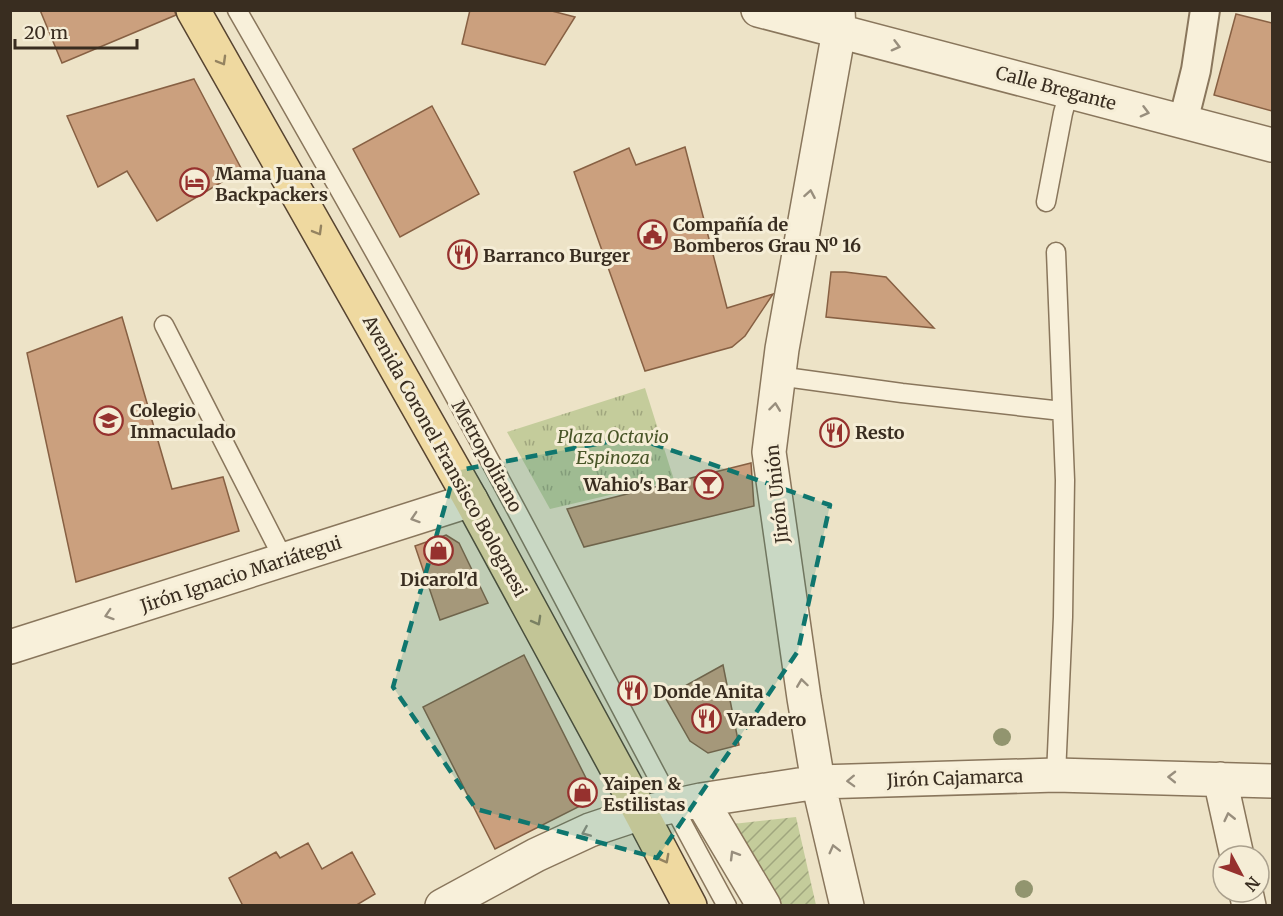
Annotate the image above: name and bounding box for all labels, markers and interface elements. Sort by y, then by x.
scale bar [15,12,136,50]
text: 20 m [24,21,68,44]
one-way arrow [890,38,900,51]
one-way arrow [215,55,226,66]
street label: Calle Bregante [993,61,1119,115]
one-way arrow [1140,104,1150,117]
place label: Mama Juana Backpackers [215,162,328,206]
hotel icon: Mama Juana Backpackers [178,167,210,199]
one-way arrow [803,189,815,198]
place label: Compañía de Bomberos Grau Nº 16 [673,213,861,257]
public building icon: Compañía de Bomberos Grau Nº 16 [636,218,668,250]
one-way arrow [311,225,322,235]
restaurant icon: Barranco Burger [446,239,478,271]
place label: Barranco Burger [483,244,630,267]
street label: Avenida Coronel Fransisco Bolognesi [357,310,532,601]
street label: Metropolitano [447,396,527,516]
place label: Colegio Inmaculado [130,399,236,443]
one-way arrow [768,402,780,411]
school or university icon: Colegio Inmaculado [93,404,125,436]
restaurant icon: Resto [818,416,850,448]
place label: Resto [855,421,905,444]
park label: Plaza Octavio Espinoza [557,425,669,469]
street label: Jirón Unión [760,443,794,546]
bar icon: Wahio's Bar [693,468,725,500]
place label: Wahio's Bar [582,473,688,496]
one-way arrow [410,511,421,523]
street label: Jirón Ignacio Mariátegui [137,531,345,618]
shop icon: Dicarol'd [423,534,455,566]
place label: Dicarol'd [400,568,478,591]
one-way arrow [104,608,115,620]
one-way arrow [530,615,541,625]
restaurant icon: Donde Anita [616,675,648,707]
one-way arrow [796,679,809,688]
place label: Donde Anita [653,680,764,703]
restaurant icon: Varadero [690,703,722,735]
place label: Varadero [726,708,806,731]
street label: Jirón Cajamarca [885,764,1024,792]
one-way arrow [1168,771,1177,784]
place label: Yaipen & Estilistas [602,772,686,816]
one-way arrow [847,775,856,788]
shop icon: Yaipen & Estilistas [566,777,598,809]
one-way arrow [1223,813,1236,823]
one-way arrow [581,825,592,837]
one-way arrow [828,844,841,854]
north arrow [1211,844,1271,904]
one-way arrow [730,851,742,861]
one-way arrow [658,853,669,864]
text: N [1240,873,1264,895]

